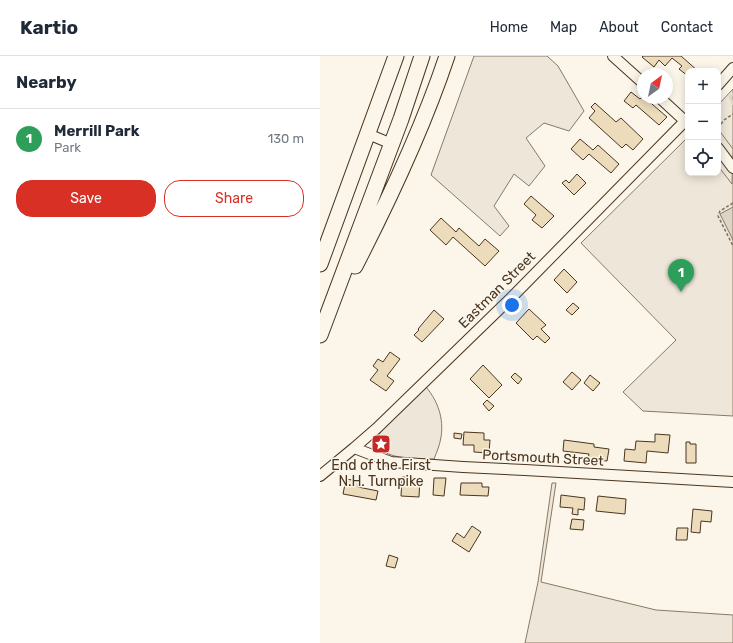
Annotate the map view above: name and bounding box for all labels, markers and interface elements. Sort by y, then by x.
text: Kartio [20,16,78,39]
text: Home [490,19,528,36]
text: Map [550,19,577,36]
text: About [599,19,639,36]
text: Contact [661,19,713,36]
north arrow [637,68,673,104]
map controls [685,68,721,176]
button: + [685,68,721,104]
text: Nearby [16,72,77,92]
button: − [685,104,721,140]
text: Merrill Park [54,122,139,140]
text: 1 [26,131,32,146]
text: 130 m [268,131,304,146]
text: Park [54,140,81,155]
button: locate [685,140,721,176]
button: Save [16,180,156,217]
button: Share [164,180,304,217]
street label: Eastman Street [455,248,539,332]
pin: 1 [668,259,694,292]
your location [502,295,522,315]
place icon: End of the First N.H. Turnpike [370,433,392,455]
street label: Portsmouth Street [482,446,605,470]
place label: End of the First N.H. Turnpike [331,457,431,490]

